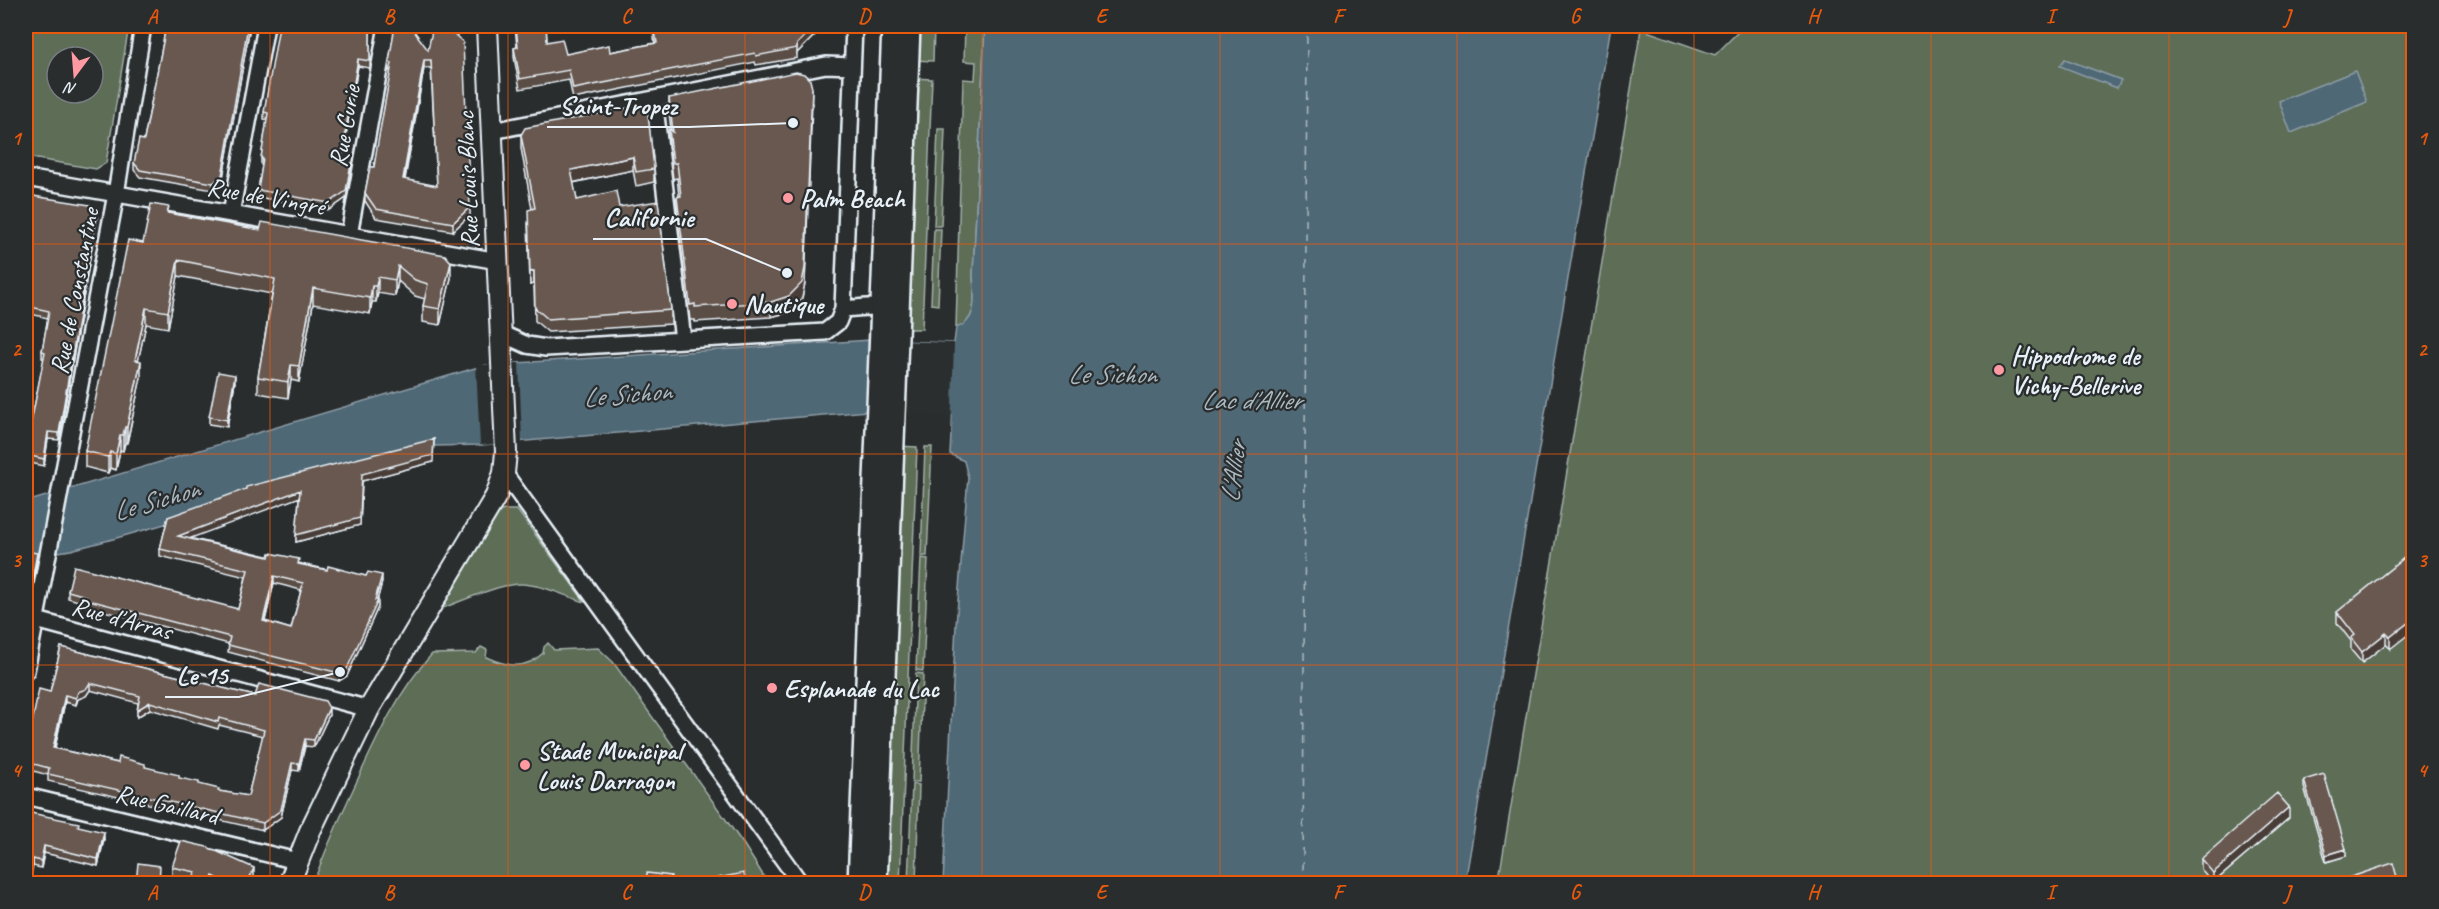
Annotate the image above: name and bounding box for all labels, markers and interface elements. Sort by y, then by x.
text: A [147,4,159,29]
text: B [384,4,396,29]
text: C [621,4,633,29]
text: D [858,4,872,29]
text: E [1096,4,1110,29]
text: F [1333,4,1347,29]
text: G [1570,4,1583,29]
text: H [1807,4,1822,29]
text: I [2046,4,2059,29]
text: J [2282,4,2294,29]
north arrow [45,45,105,105]
text: N [61,77,79,99]
street label: Rue Curie [321,81,368,170]
callout: Saint-Tropez [547,82,689,127]
text: Saint-Tropez [559,88,679,122]
street label: Rue Louis Blanc [449,109,486,249]
text: 1 [12,126,23,151]
text: 1 [2418,126,2429,151]
street label: Rue de Vingré [205,170,331,224]
place label: Palm Beach [800,182,907,215]
marker: Palm Beach [781,191,795,205]
callout: Californie [593,194,706,239]
text: Californie [604,200,696,234]
street label: Rue de Constantine [42,203,107,377]
place label: Nautique [744,288,825,321]
marker: Nautique [725,297,739,311]
text: 2 [12,337,23,362]
text: 2 [2418,337,2429,362]
place label: Hippodrome de Vichy-Bellerive [2011,339,2142,402]
water label: Le Sichon [1068,357,1159,391]
marker: Hippodrome de Vichy-Bellerive [1992,363,2006,377]
water label: Le Sichon [581,373,675,415]
water label: Lac d'Allier [1201,383,1305,417]
water label: L'Allier [1212,435,1254,504]
water label: Le Sichon [109,471,206,529]
text: 3 [12,548,23,573]
text: 3 [2418,548,2429,573]
street label: Rue d'Arras [68,589,178,648]
callout: Le 15 [165,652,239,697]
text: Le 15 [177,658,230,692]
place label: Esplanade du Lac [784,672,940,705]
marker: Esplanade du Lac [765,681,779,695]
place label: Stade Municipal Louis Darragon [537,734,687,797]
text: 4 [12,758,24,783]
marker: Stade Municipal Louis Darragon [518,758,532,772]
text: 4 [2418,758,2430,783]
street label: Rue Gaillard [112,777,225,833]
text: A [147,880,159,905]
text: B [384,880,396,905]
text: C [621,880,633,905]
text: D [858,880,872,905]
text: E [1096,880,1110,905]
text: F [1333,880,1347,905]
text: G [1570,880,1583,905]
text: H [1807,880,1822,905]
text: I [2046,880,2059,905]
text: J [2282,880,2294,905]

